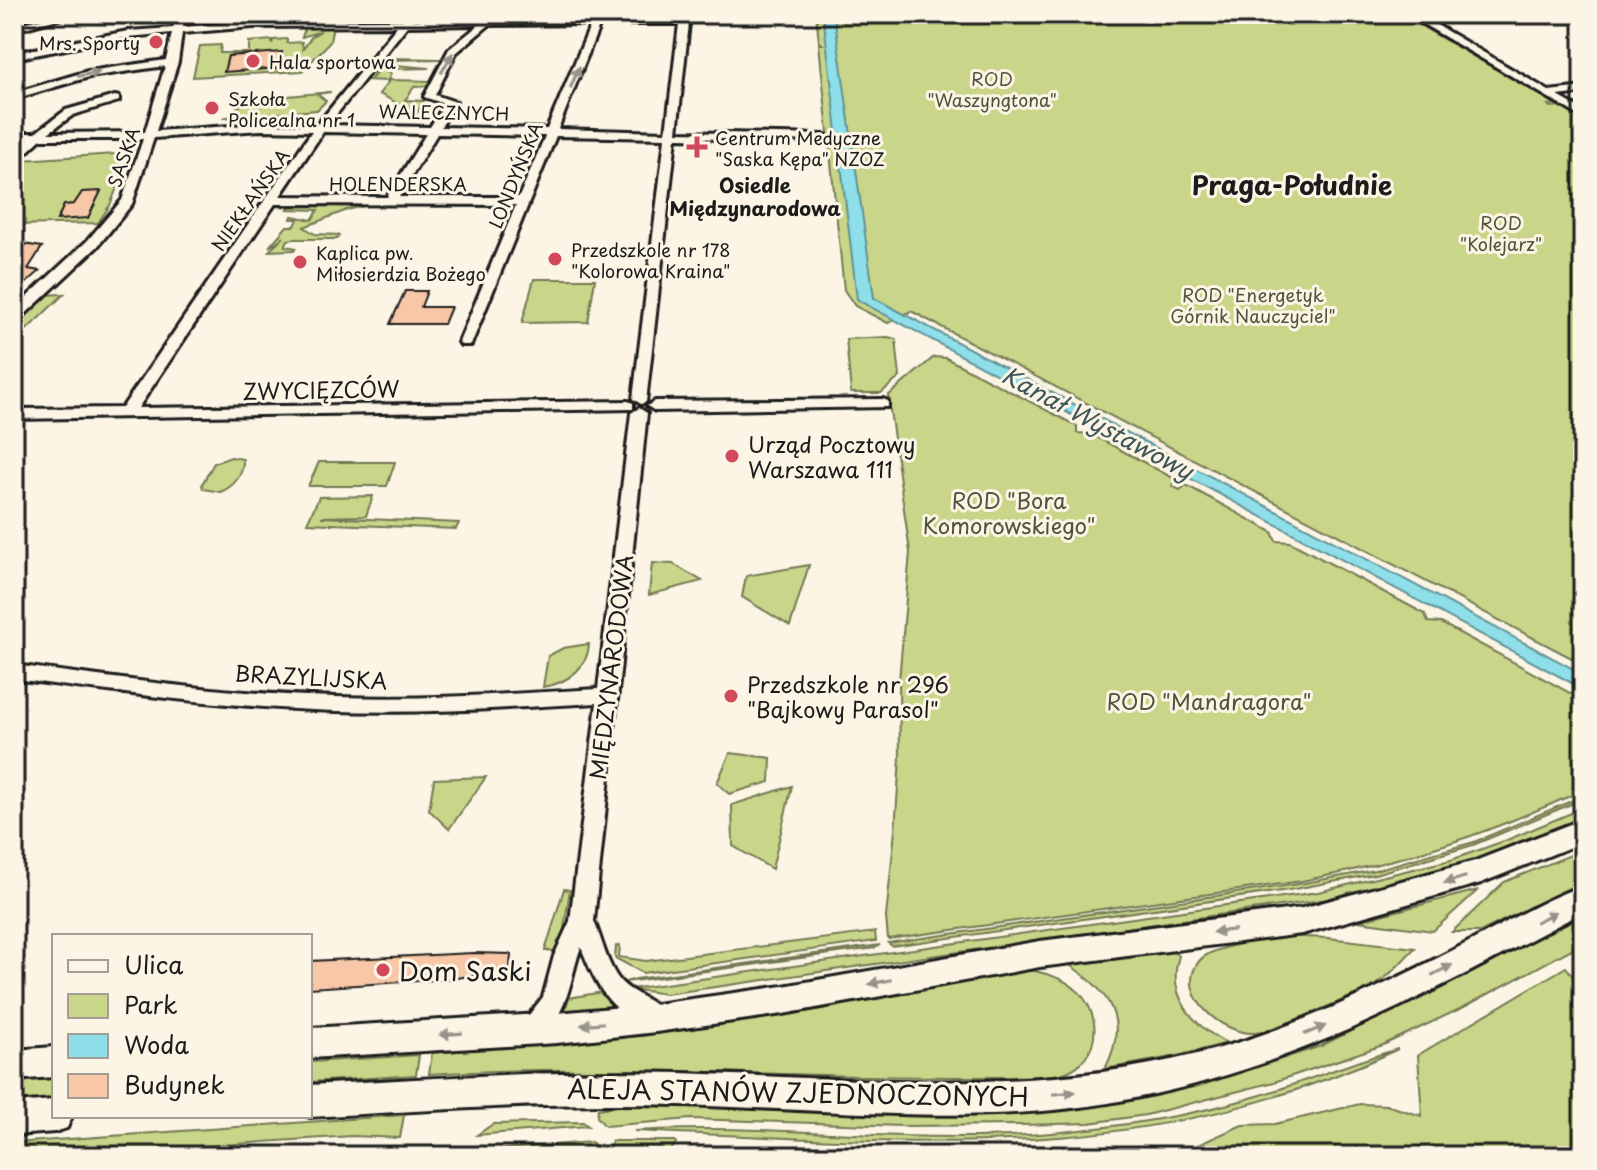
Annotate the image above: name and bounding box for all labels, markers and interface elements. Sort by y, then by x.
place label: Mrs. Sporty [39,29,140,56]
marker: Mrs. Sporty [147,33,165,51]
place label: Hala sportowa [269,48,397,75]
one-way arrow [440,51,454,74]
marker: Hala sportowa [244,52,262,70]
one-way arrow [569,65,582,89]
park label: ROD "Waszyngtona" [927,65,1057,113]
one-way arrow [77,67,102,80]
place label: Szkoła Policealna nr 1 [228,85,355,133]
street label: WALECZNYCH [378,97,510,127]
marker: Szkoła Policealna nr 1 [203,99,221,117]
street label: LONDYŃSKA [481,118,549,232]
street label: SASKA [100,123,146,191]
place label: Centrum Medyczne "Saska Kępa" NZOZ [715,124,885,172]
marker: Centrum Medyczne "Saska Kępa" NZOZ [686,136,708,158]
street label: NIEKŁAŃSKA [205,143,295,257]
district label: Praga-Południe [1192,165,1392,204]
street label: HOLENDERSKA [329,170,467,197]
district label: Osiedle Międzynarodowa [669,170,841,223]
park label: ROD "Kolejarz" [1460,209,1542,257]
place label: Przedszkole nr 178 "Kolorowa Kraina" [571,236,731,284]
place label: Kaplica pw. Miłosierdzia Bożego [316,239,486,287]
marker: Przedszkole nr 178 "Kolorowa Kraina" [546,250,564,268]
marker: Kaplica pw. Miłosierdzia Bożego [291,253,309,271]
park label: ROD "Energetyk Górnik Nauczyciel" [1170,281,1336,329]
water label: Kanał Wystawowy [996,356,1201,488]
street label: ZWYCIĘZCÓW [242,371,400,407]
place label: Urząd Pocztowy Warszawa 111 [748,427,915,485]
marker: Urząd Pocztowy Warszawa 111 [723,447,741,465]
park label: ROD "Bora Komorowskiego" [922,483,1096,541]
street label: MIĘDZYNARODOWA [580,553,640,781]
street label: BRAZYLIJSKA [234,656,388,696]
place label: Przedszkole nr 296 "Bajkowy Parasol" [747,667,949,725]
park label: ROD "Mandragora" [1106,684,1312,717]
marker: Przedszkole nr 296 "Bajkowy Parasol" [722,687,740,705]
one-way arrow [1442,874,1466,887]
one-way arrow [1534,911,1557,924]
one-way arrow [1212,925,1237,938]
legend [52,934,312,1118]
text: Ulica [124,946,183,982]
place label: Dom Saski [399,951,531,990]
marker: Dom Saski [374,961,392,979]
one-way arrow [1430,964,1453,977]
one-way arrow [867,976,892,988]
text: Park [124,986,178,1022]
one-way arrow [580,1018,605,1031]
one-way arrow [1303,1023,1327,1036]
text: Woda [124,1026,189,1062]
one-way arrow [438,1028,463,1041]
text: Budynek [124,1066,225,1102]
street label: ALEJA STANÓW ZJEDNOCZONYCH [567,1068,1029,1116]
one-way arrow [1052,1087,1077,1100]

